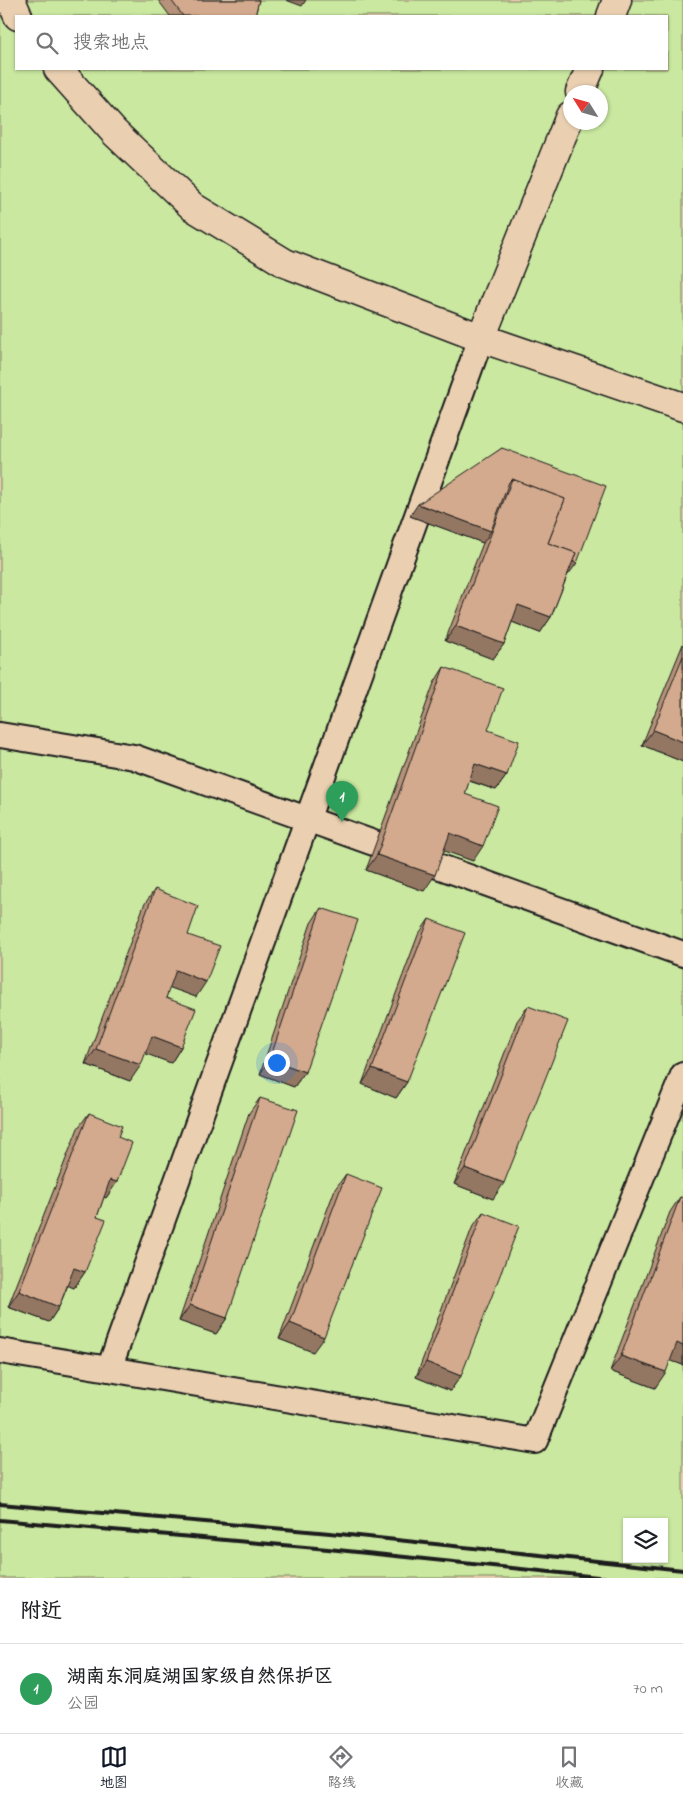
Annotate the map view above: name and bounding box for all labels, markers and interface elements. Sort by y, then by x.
search box [15,15,668,70]
icon: search [33,29,61,57]
text: 搜索地点 [73,30,149,57]
north arrow [563,85,608,130]
pin: 1 [326,781,358,822]
your location [264,1050,290,1076]
map controls [623,1518,668,1563]
button: layers [623,1518,668,1563]
text: 附近 [20,1597,62,1627]
text: 湖南东洞庭湖国家级自然保护区 [67,1664,333,1691]
text: 1 [33,1677,39,1701]
text: 70 m [633,1677,663,1701]
text: 公园 [67,1692,99,1716]
tab: 地图 [100,1743,128,1794]
tab: 路线 [327,1743,355,1794]
tab: 收藏 [555,1743,583,1794]

